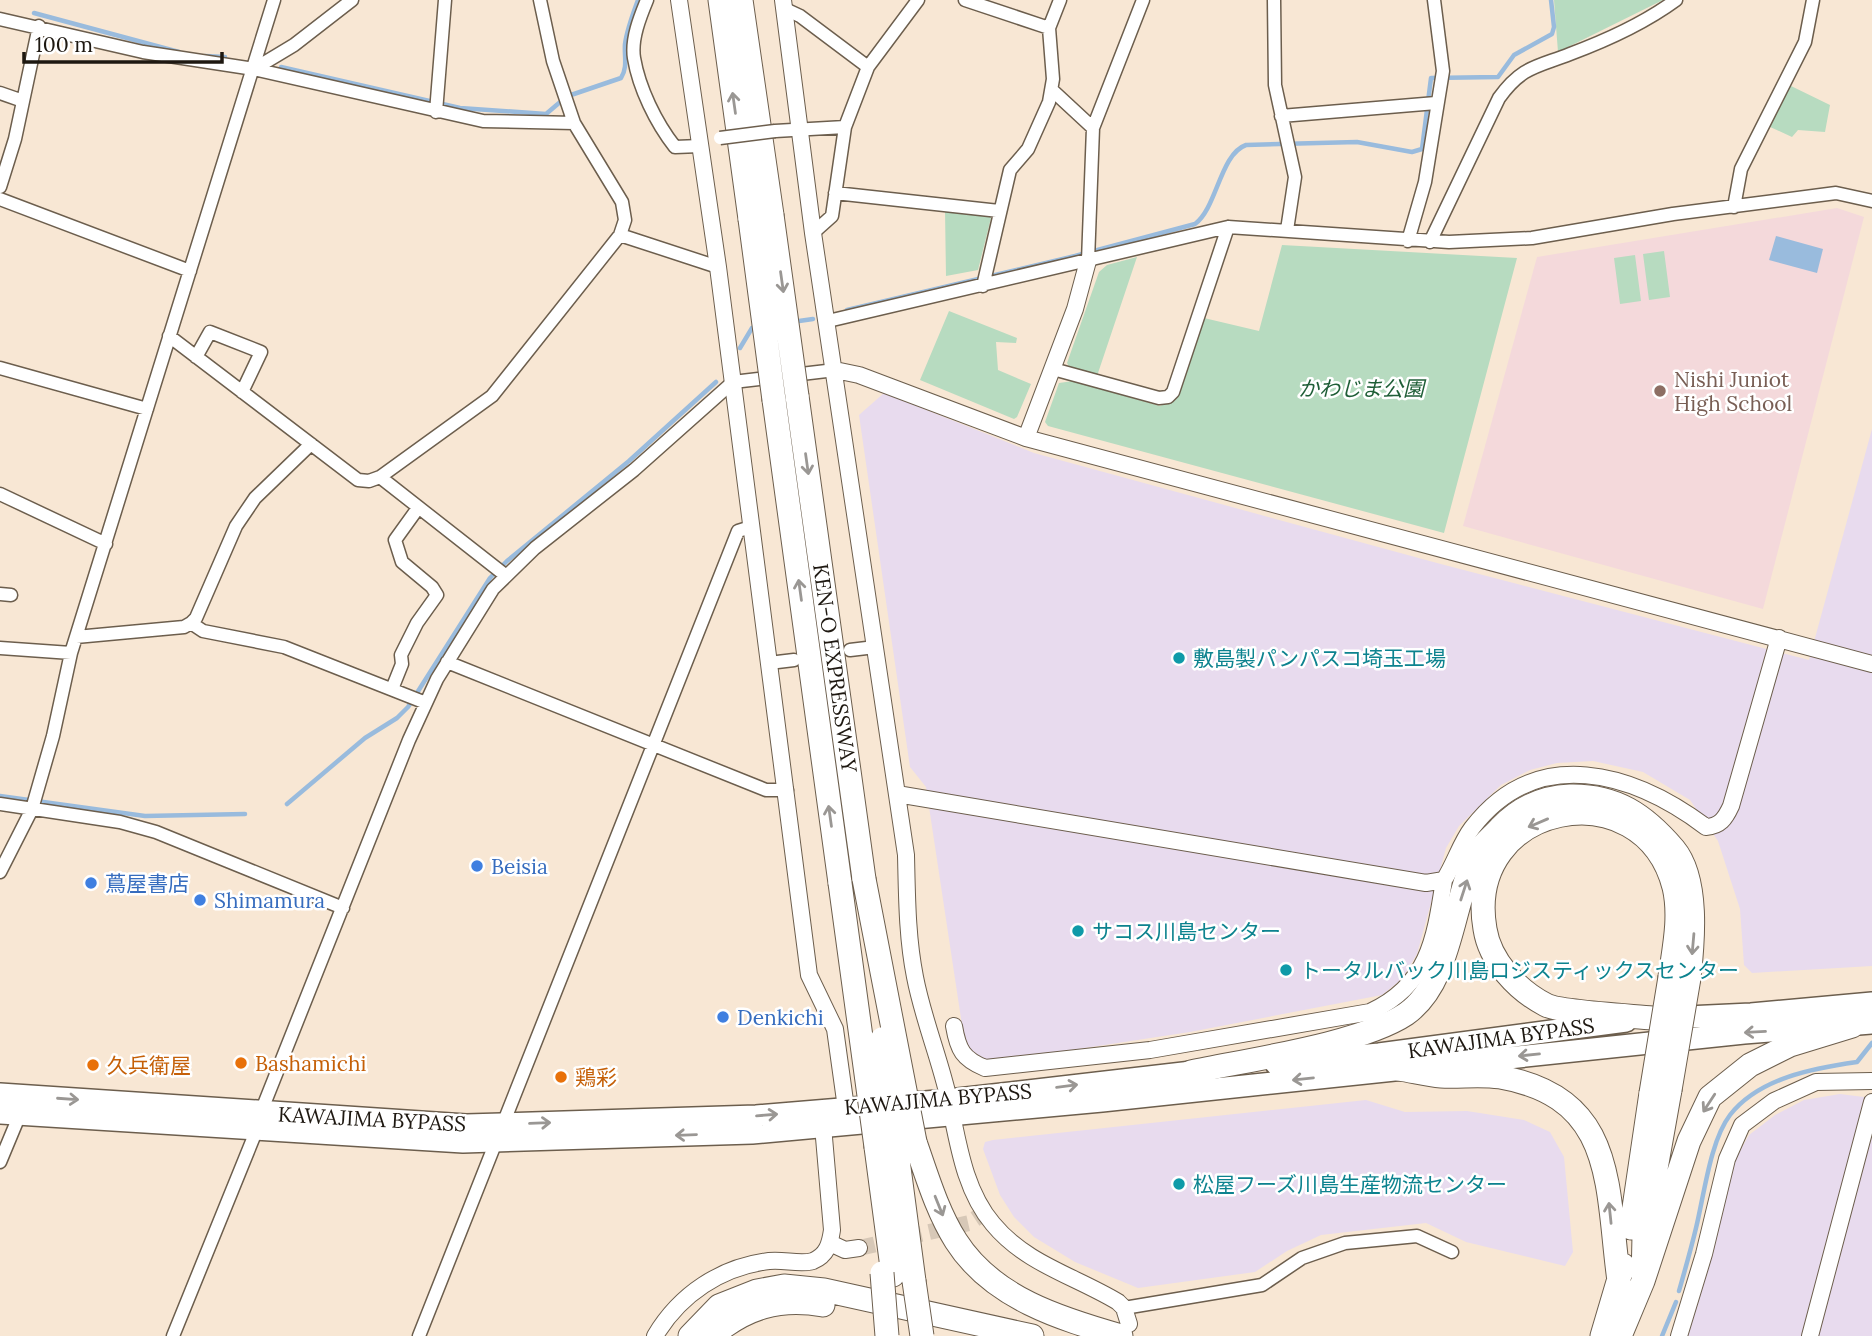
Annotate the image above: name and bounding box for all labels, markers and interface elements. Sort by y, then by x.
scale bar [24,21,222,65]
text: 100 m [35,31,93,58]
one-way arrow [728,92,741,114]
one-way arrow [775,271,788,293]
place label: Nishi Juniot High School [1674,366,1792,417]
park label: かわじま公園 [1298,375,1427,402]
marker: Nishi Juniot High School [1652,383,1668,399]
one-way arrow [800,452,813,474]
street label: KEN-O EXPRESSWAY [807,562,863,775]
one-way arrow [793,580,806,602]
place label: 敷島製パンパスコ埼玉工場 [1193,645,1446,672]
marker: 敷島製パンパスコ埼玉工場 [1171,650,1187,666]
one-way arrow [824,805,837,828]
one-way arrow [1528,818,1549,831]
place label: Beisia [491,853,548,880]
marker: Beisia [469,858,485,874]
place label: 蔦屋書店 [105,870,189,897]
marker: 蔦屋書店 [83,875,99,891]
one-way arrow [1459,880,1471,902]
place label: Shimamura [214,887,325,914]
marker: Shimamura [192,892,208,908]
place label: サコス川島センター [1092,918,1281,945]
marker: サコス川島センター [1070,923,1086,939]
one-way arrow [1686,932,1699,955]
place label: トータルバック川島ロジスティックスセンター [1300,957,1739,984]
marker: トータルバック川島ロジスティックスセンター [1278,962,1294,978]
place label: Denkichi [737,1004,824,1031]
marker: Denkichi [715,1009,731,1025]
street label: KAWAJIMA BYPASS [1406,1012,1596,1064]
one-way arrow [1744,1026,1767,1039]
one-way arrow [1518,1049,1541,1062]
place label: Bashamichi [255,1050,366,1077]
place label: 久兵衛屋 [107,1052,191,1079]
marker: Bashamichi [233,1055,249,1071]
marker: 久兵衛屋 [85,1057,101,1073]
place label: 鶏彩 [575,1064,617,1091]
marker: 鶏彩 [553,1069,569,1085]
one-way arrow [1292,1072,1315,1085]
street label: KAWAJIMA BYPASS [843,1077,1033,1121]
one-way arrow [1055,1080,1077,1093]
one-way arrow [56,1093,79,1106]
one-way arrow [1702,1093,1716,1112]
street label: KAWAJIMA BYPASS [277,1101,467,1137]
one-way arrow [755,1108,778,1121]
one-way arrow [528,1116,551,1129]
one-way arrow [675,1128,698,1142]
place label: 松屋フーズ川島生産物流センター [1193,1171,1507,1198]
marker: 松屋フーズ川島生産物流センター [1171,1176,1187,1192]
one-way arrow [933,1194,946,1216]
one-way arrow [1604,1202,1617,1225]

